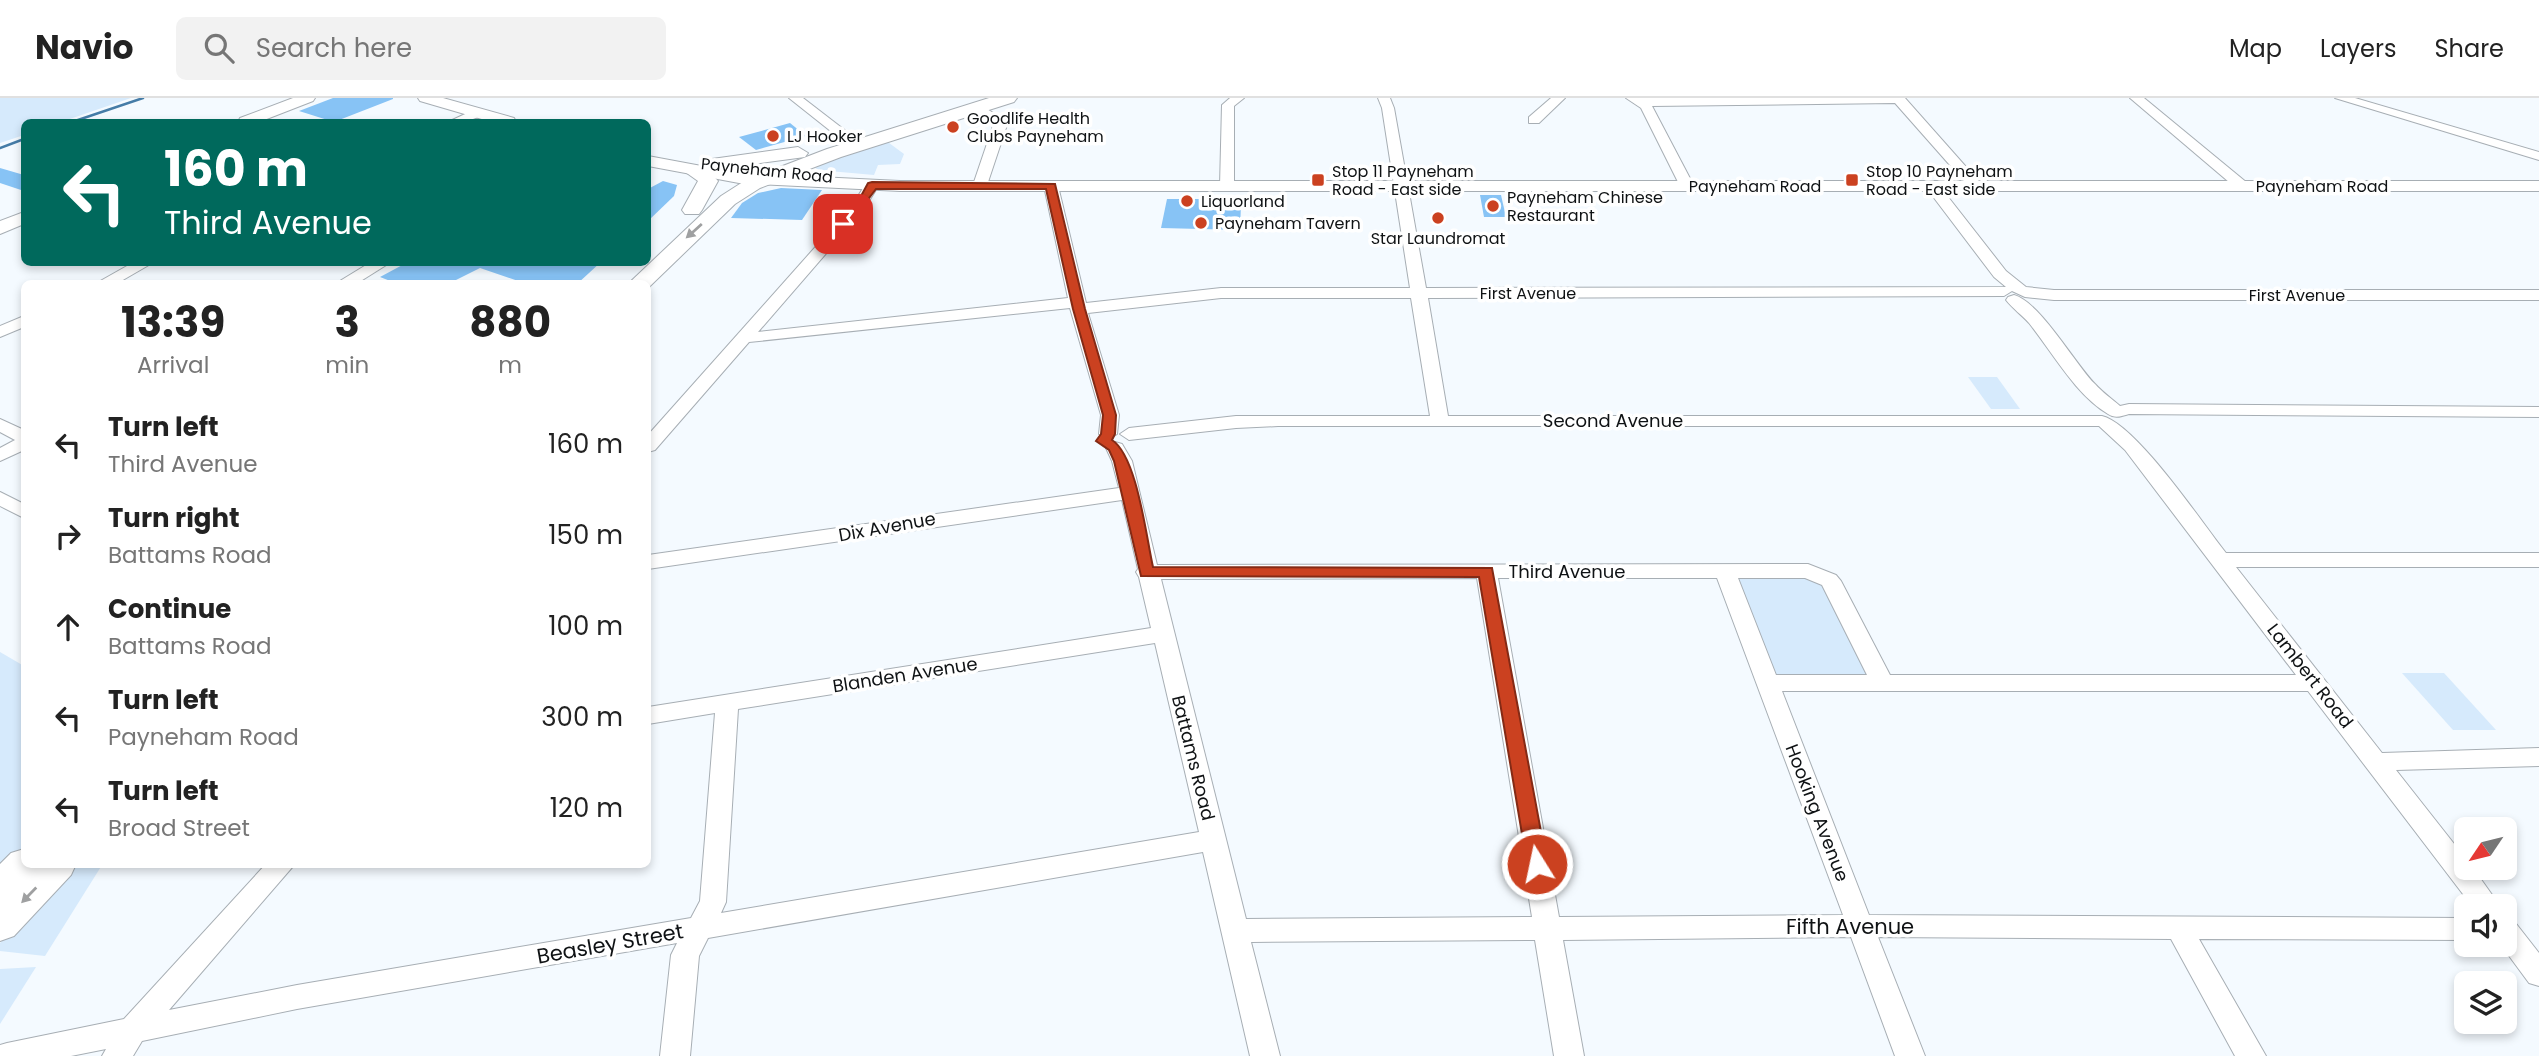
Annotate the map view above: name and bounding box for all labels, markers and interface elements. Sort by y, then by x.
search box [176,17,666,80]
text: Navio [35,24,134,71]
icon: search [200,29,238,67]
text: Search here [256,30,412,66]
text: Map [2229,32,2282,65]
text: Layers [2320,32,2396,65]
text: Share [2434,32,2504,65]
place label: Goodlife Health Clubs Payneham [967,107,1104,148]
marker: Goodlife Health Clubs Payneham [945,119,961,135]
place label: LJ Hooker [787,125,862,148]
marker: LJ Hooker [765,128,781,144]
text: 160 m [164,135,308,203]
icon: left [49,147,140,238]
street label: Payneham Road [700,152,834,189]
place label: Stop 11 Payneham Road - East side [1332,160,1474,201]
place label: Stop 10 Payneham Road - East side [1866,160,2013,201]
marker: Stop 11 Payneham Road - East side [1310,172,1326,188]
marker: Stop 10 Payneham Road - East side [1844,172,1860,188]
street label: Payneham Road [1689,175,1821,198]
street label: Payneham Road [2256,175,2388,198]
place label: Payneham Chinese Restaurant [1507,186,1663,227]
place label: Liquorland [1201,190,1285,213]
marker: Liquorland [1179,193,1195,209]
pin [813,194,873,254]
marker: Payneham Chinese Restaurant [1485,198,1501,214]
text: Third Avenue [164,200,372,245]
icon: arrive [824,205,862,243]
marker: Star Laundromat [1430,210,1446,226]
place label: Payneham Tavern [1215,212,1361,235]
marker: Payneham Tavern [1193,215,1209,231]
one-way arrow [685,223,703,239]
place label: Star Laundromat [1371,227,1505,250]
street label: First Avenue [1480,282,1576,305]
street label: First Avenue [2249,284,2345,307]
text: 13:39 [121,293,225,352]
text: 3 [335,293,360,352]
text: 880 [469,293,551,352]
text: Arrival [137,349,209,381]
text: min [325,349,369,381]
text: m [498,349,522,381]
street label: Second Avenue [1543,408,1683,433]
text: Turn left [108,409,219,445]
icon: left [49,426,87,464]
text: 160 m [548,426,623,462]
text: Third Avenue [108,448,257,480]
text: Turn right [108,500,240,536]
street label: Dix Avenue [836,506,937,547]
icon: right [49,517,87,555]
text: 150 m [548,517,623,553]
text: Battams Road [108,539,272,571]
street label: Third Avenue [1509,559,1625,584]
text: Continue [108,591,231,627]
icon: ahead [49,608,87,646]
text: 100 m [548,608,623,644]
street label: Lambert Road [2262,618,2359,733]
text: Battams Road [108,630,272,662]
street label: Blanden Avenue [831,651,979,698]
text: Turn left [108,682,219,718]
street label: Battams Road [1166,693,1221,823]
icon: left [49,699,87,737]
text: 300 m [541,699,623,735]
text: Payneham Road [108,721,299,753]
street label: Hooking Avenue [1780,741,1855,885]
text: Turn left [108,773,219,809]
icon: left [49,790,87,828]
text: 120 m [550,790,623,826]
text: Broad Street [108,812,250,844]
north arrow [2454,817,2516,880]
map controls [2454,817,2517,1034]
position arrow [1500,827,1574,901]
one-way arrow [21,886,38,903]
button: sound [2454,894,2517,957]
street label: Fifth Avenue [1786,912,1914,941]
street label: Beasley Street [534,916,685,971]
button: layers [2454,971,2517,1034]

